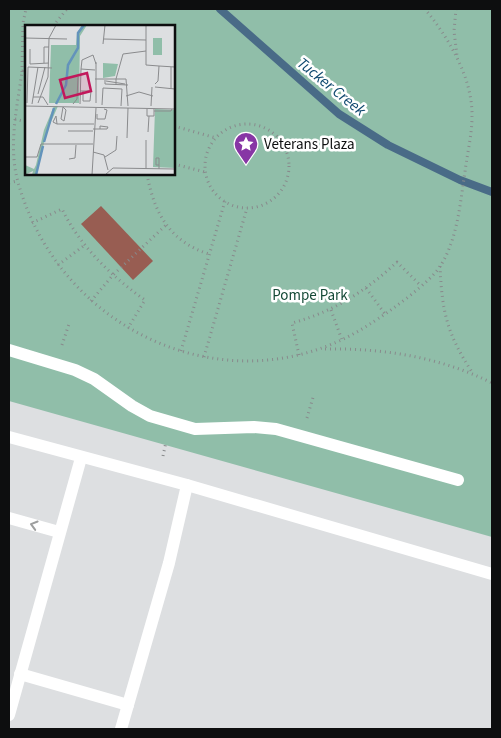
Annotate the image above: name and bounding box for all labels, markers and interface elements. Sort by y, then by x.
inset map [25,25,175,175]
water label: Tucker Creek [292,52,371,122]
place icon: Veterans Plaza [233,131,259,165]
place label: Veterans Plaza [264,134,354,155]
park label: Pompe Park [272,285,348,306]
one-way arrow [31,521,39,531]

